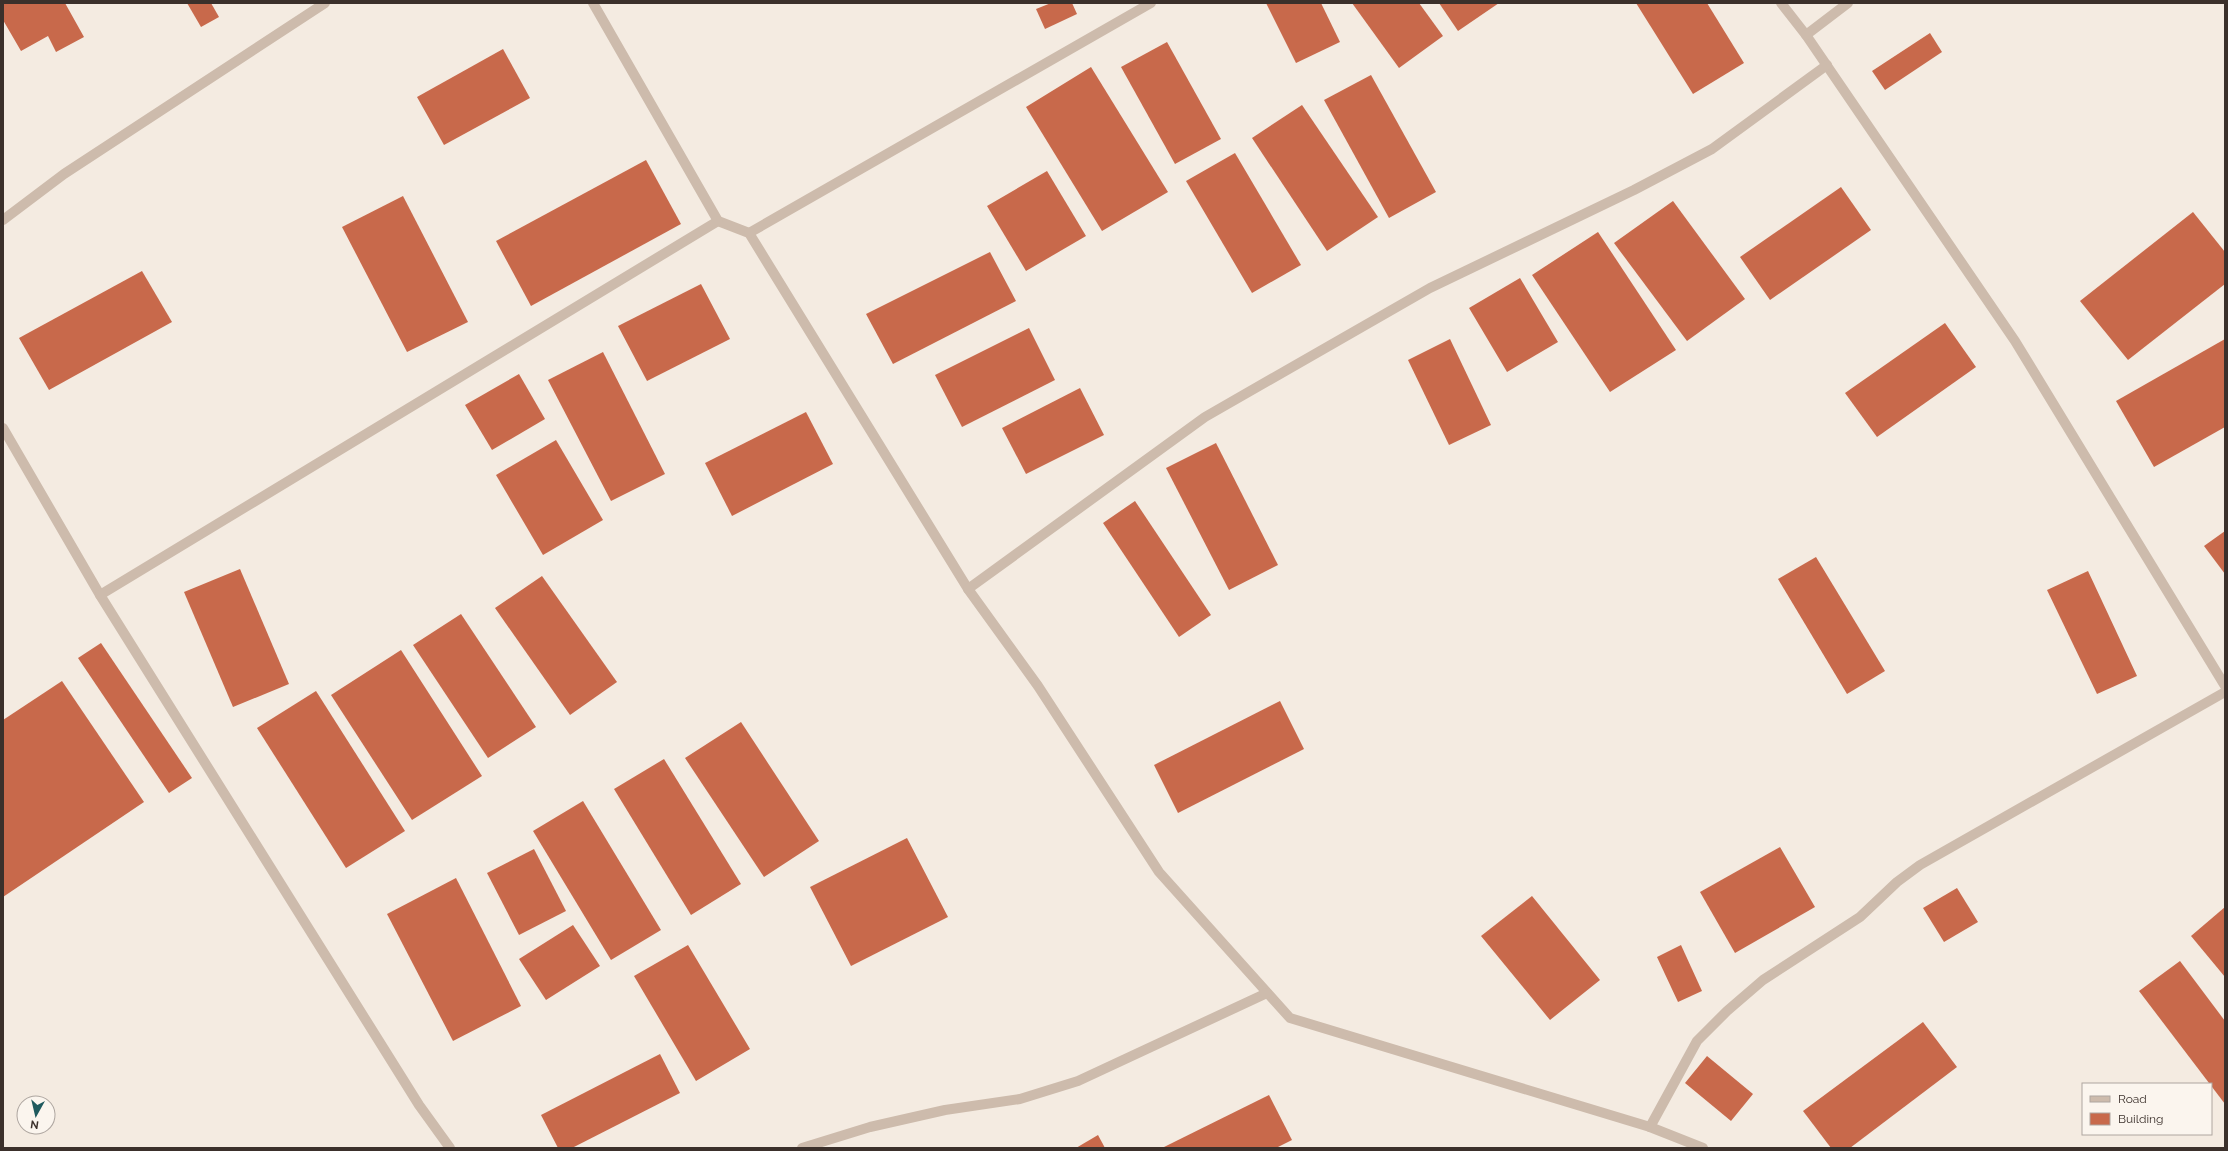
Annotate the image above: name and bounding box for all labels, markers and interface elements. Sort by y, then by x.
legend [2082,1083,2212,1135]
text: Road [2118,1092,2147,1106]
north arrow [16,1095,56,1135]
text: Building [2118,1112,2164,1126]
text: N [30,1117,40,1131]

